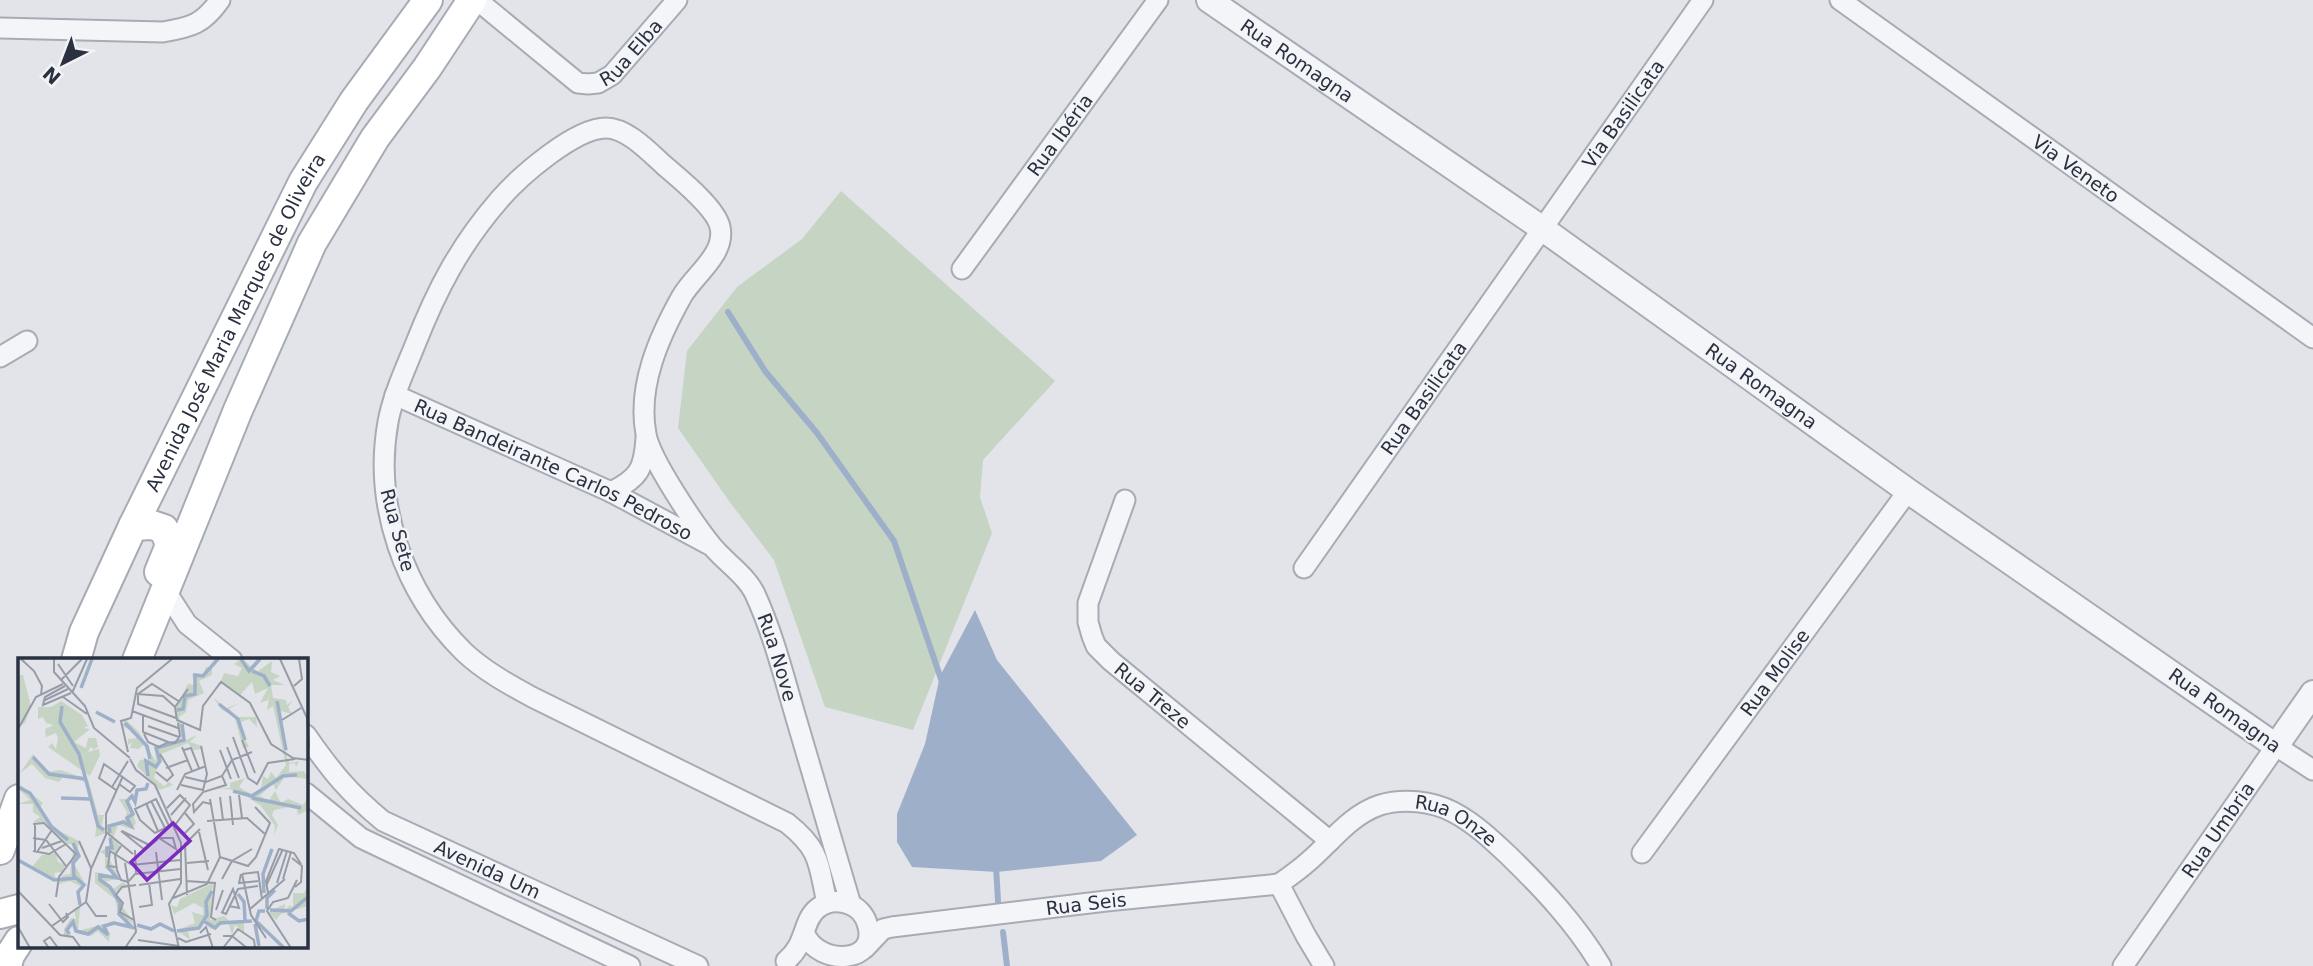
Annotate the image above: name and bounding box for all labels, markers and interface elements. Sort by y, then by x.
street label: Rua Elba [596,14,667,91]
street label: Rua Romagna [1237,14,1358,107]
north arrow [28,28,98,98]
street label: Via Basilicata [1577,55,1669,172]
text: N [38,62,65,89]
street label: Rua Ibéria [1023,89,1097,180]
street label: Via Veneto [2028,130,2124,207]
street label: Avenida José Maria Marques de Oliveira [141,149,330,495]
street label: Rua Basilicata [1376,337,1471,459]
street label: Rua Romagna [1702,338,1822,433]
street label: Rua Bandeirante Carlos Pedroso [411,394,696,545]
street label: Rua Sete [376,486,420,574]
street label: Rua Nove [753,610,802,704]
street label: Rua Molise [1735,625,1814,720]
inset map [18,658,308,948]
street label: Rua Treze [1110,658,1195,733]
street label: Rua Romagna [2165,663,2285,757]
street label: Rua Umbria [2177,778,2259,882]
street label: Rua Onze [1414,790,1502,851]
street label: Avenida Um [431,835,544,903]
street label: Rua Seis [1045,888,1128,919]

